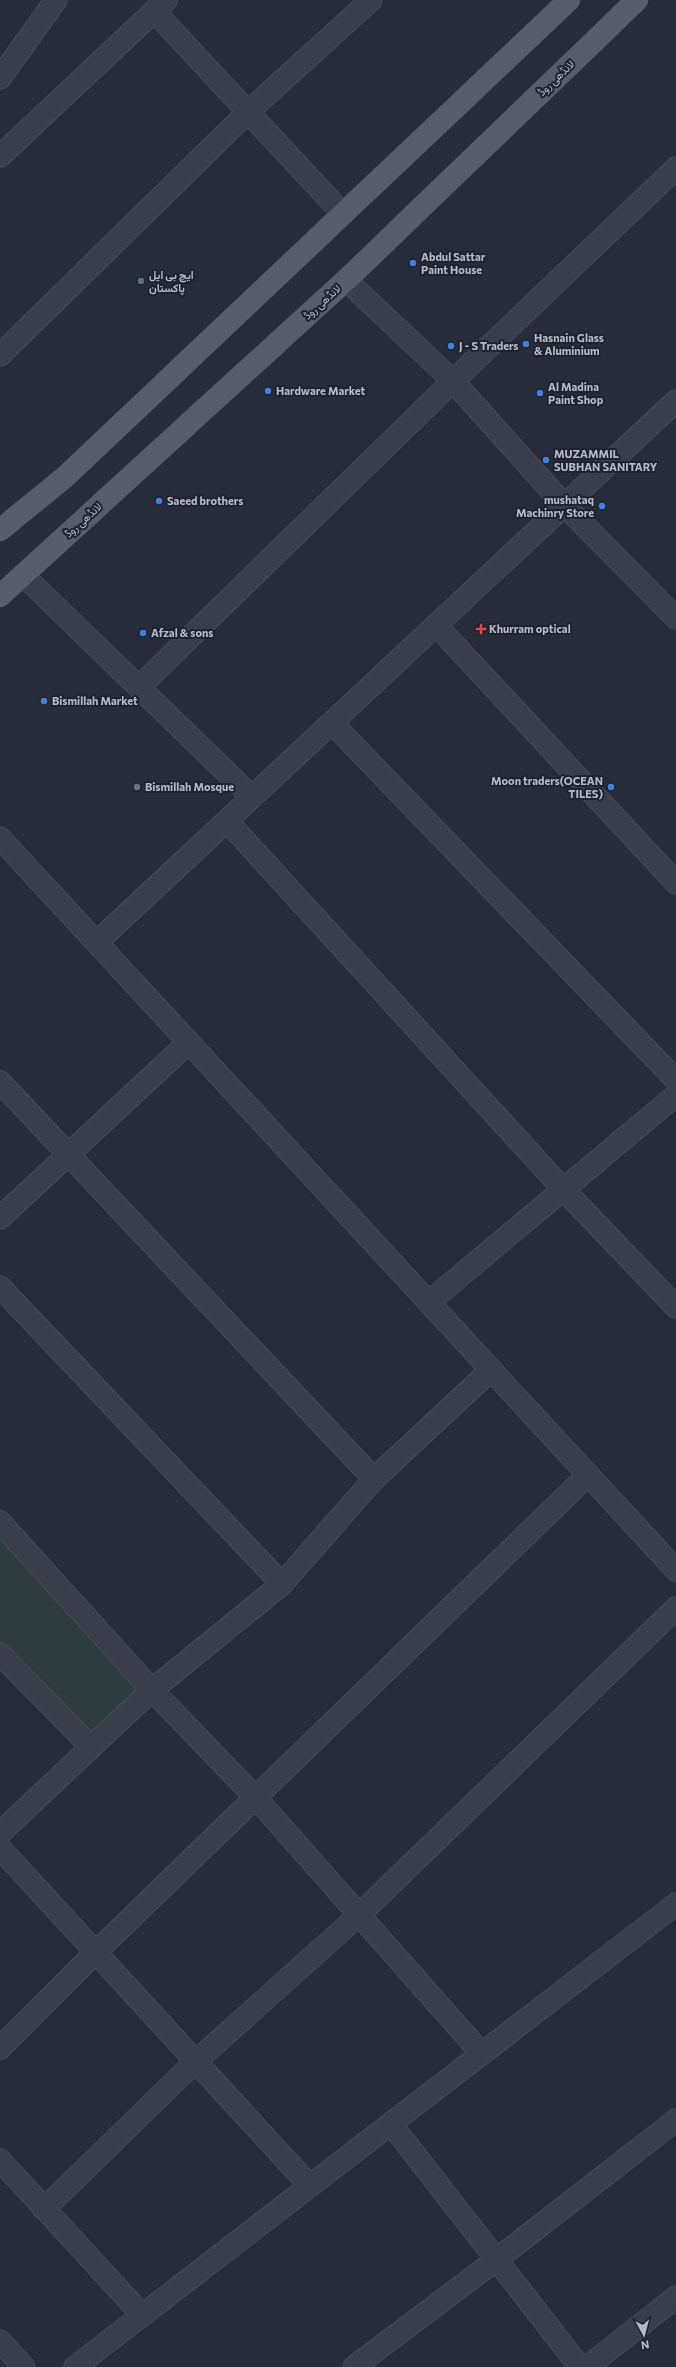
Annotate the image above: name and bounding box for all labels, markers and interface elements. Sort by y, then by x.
street label: لانڈھی روڈ [535,57,577,99]
place label: Abdul Sattar Paint House [421,250,486,276]
marker: Abdul Sattar Paint House [408,258,418,268]
place label: ایچ بی ایل پاکستان [149,268,194,296]
marker: ایچ بی ایل پاکستان [136,276,146,286]
street label: لانڈھی روڈ [300,281,344,323]
place label: Hasnain Glass & Aluminium [534,331,604,357]
place label: J - S Traders [459,339,518,353]
marker: Hasnain Glass & Aluminium [521,339,531,349]
marker: J - S Traders [446,341,456,351]
place label: Al Madina Paint Shop [548,380,604,406]
place label: Hardware Market [276,384,366,397]
marker: Hardware Market [263,386,273,396]
marker: Al Madina Paint Shop [535,388,545,398]
place label: MUZAMMIL SUBHAN SANITARY [554,447,658,473]
marker: MUZAMMIL SUBHAN SANITARY [541,455,551,465]
place label: mushataq Machinry Store [516,493,594,519]
place label: Saeed brothers [167,494,243,507]
marker: Saeed brothers [154,496,164,506]
street label: لانڈھی روڈ [61,499,105,541]
marker: mushataq Machinry Store [597,501,607,511]
place label: Khurram optical [489,622,571,635]
marker: Khurram optical [476,624,486,634]
place label: Afzal & sons [151,626,213,639]
marker: Afzal & sons [138,628,148,638]
place label: Bismillah Market [52,694,138,707]
marker: Bismillah Market [39,696,49,706]
place label: Moon traders(OCEAN TILES) [491,774,603,800]
place label: Bismillah Mosque [145,780,234,793]
marker: Bismillah Mosque [132,782,142,792]
marker: Moon traders(OCEAN TILES) [606,782,616,792]
north arrow [624,2315,664,2355]
text: N [640,2338,650,2352]

